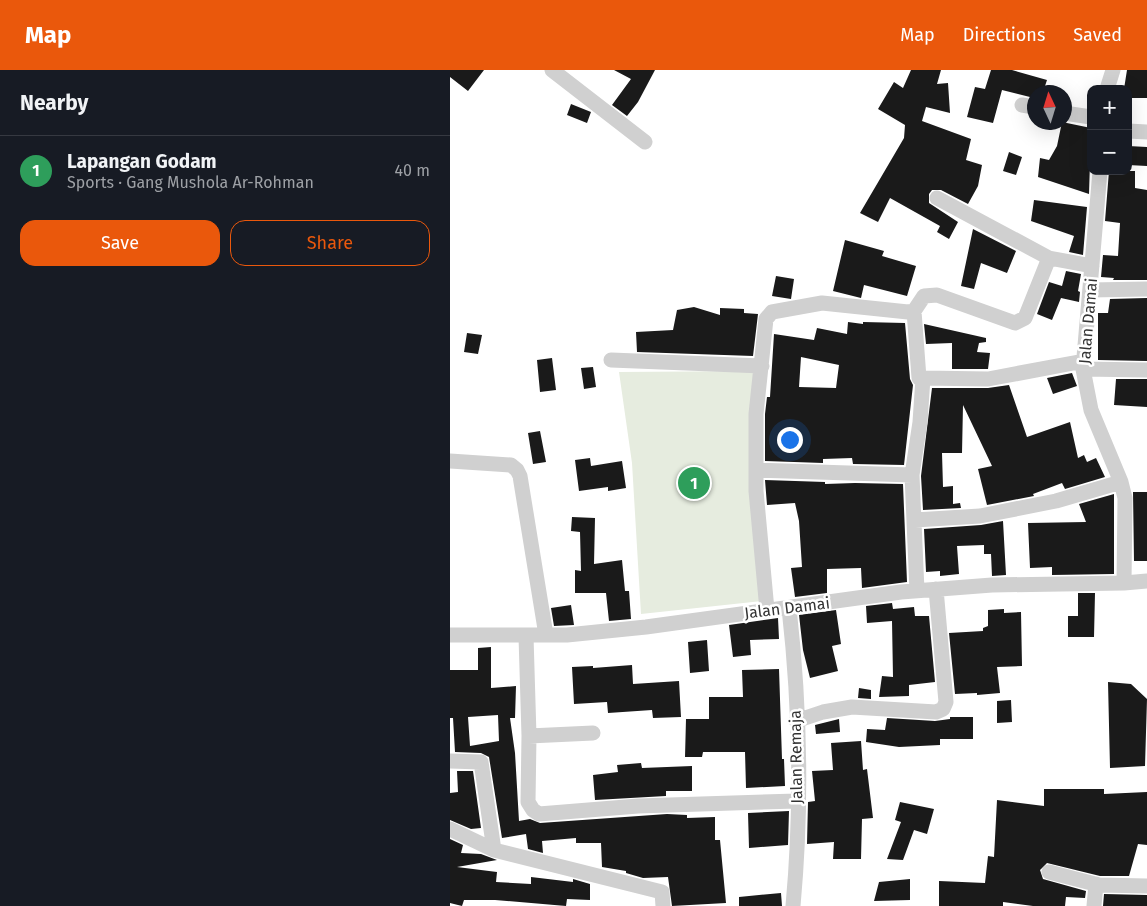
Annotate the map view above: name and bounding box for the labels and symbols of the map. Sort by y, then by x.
north arrow [1027,85,1072,130]
street label: Jalan Damai [1075,277,1101,365]
your location [777,427,803,453]
pin: 1 [678,464,710,502]
street label: Jalan Damai [743,593,831,623]
street label: Jalan Remaja [786,710,806,804]

